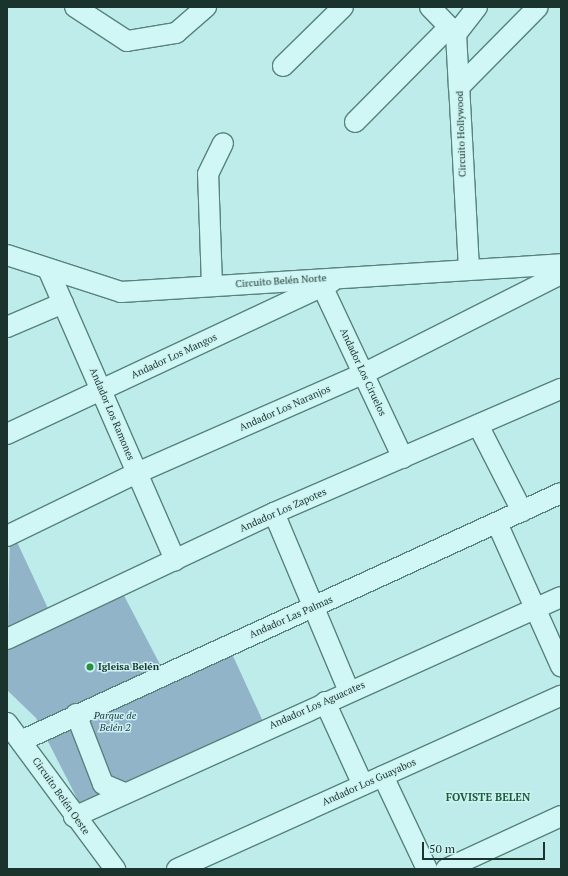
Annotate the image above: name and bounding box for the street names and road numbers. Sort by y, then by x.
street label: Circuito Hollywood [453,91,469,177]
street label: Circuito Belén Norte [235,272,327,290]
street label: Andador Los Ciruelos [337,326,389,418]
street label: Andador Los Mangos [129,331,219,381]
street label: Andador Los Ramones [87,366,137,462]
street label: Andador Los Naranjos [238,382,332,434]
street label: Andador Los Zapotes [238,485,328,535]
street label: Andador Las Palmas [247,593,335,641]
street label: Andador Los Aguacates [267,678,367,732]
street label: Circuito Belén Oeste [30,755,92,837]
street label: Andador Los Guayabos [320,756,418,808]

